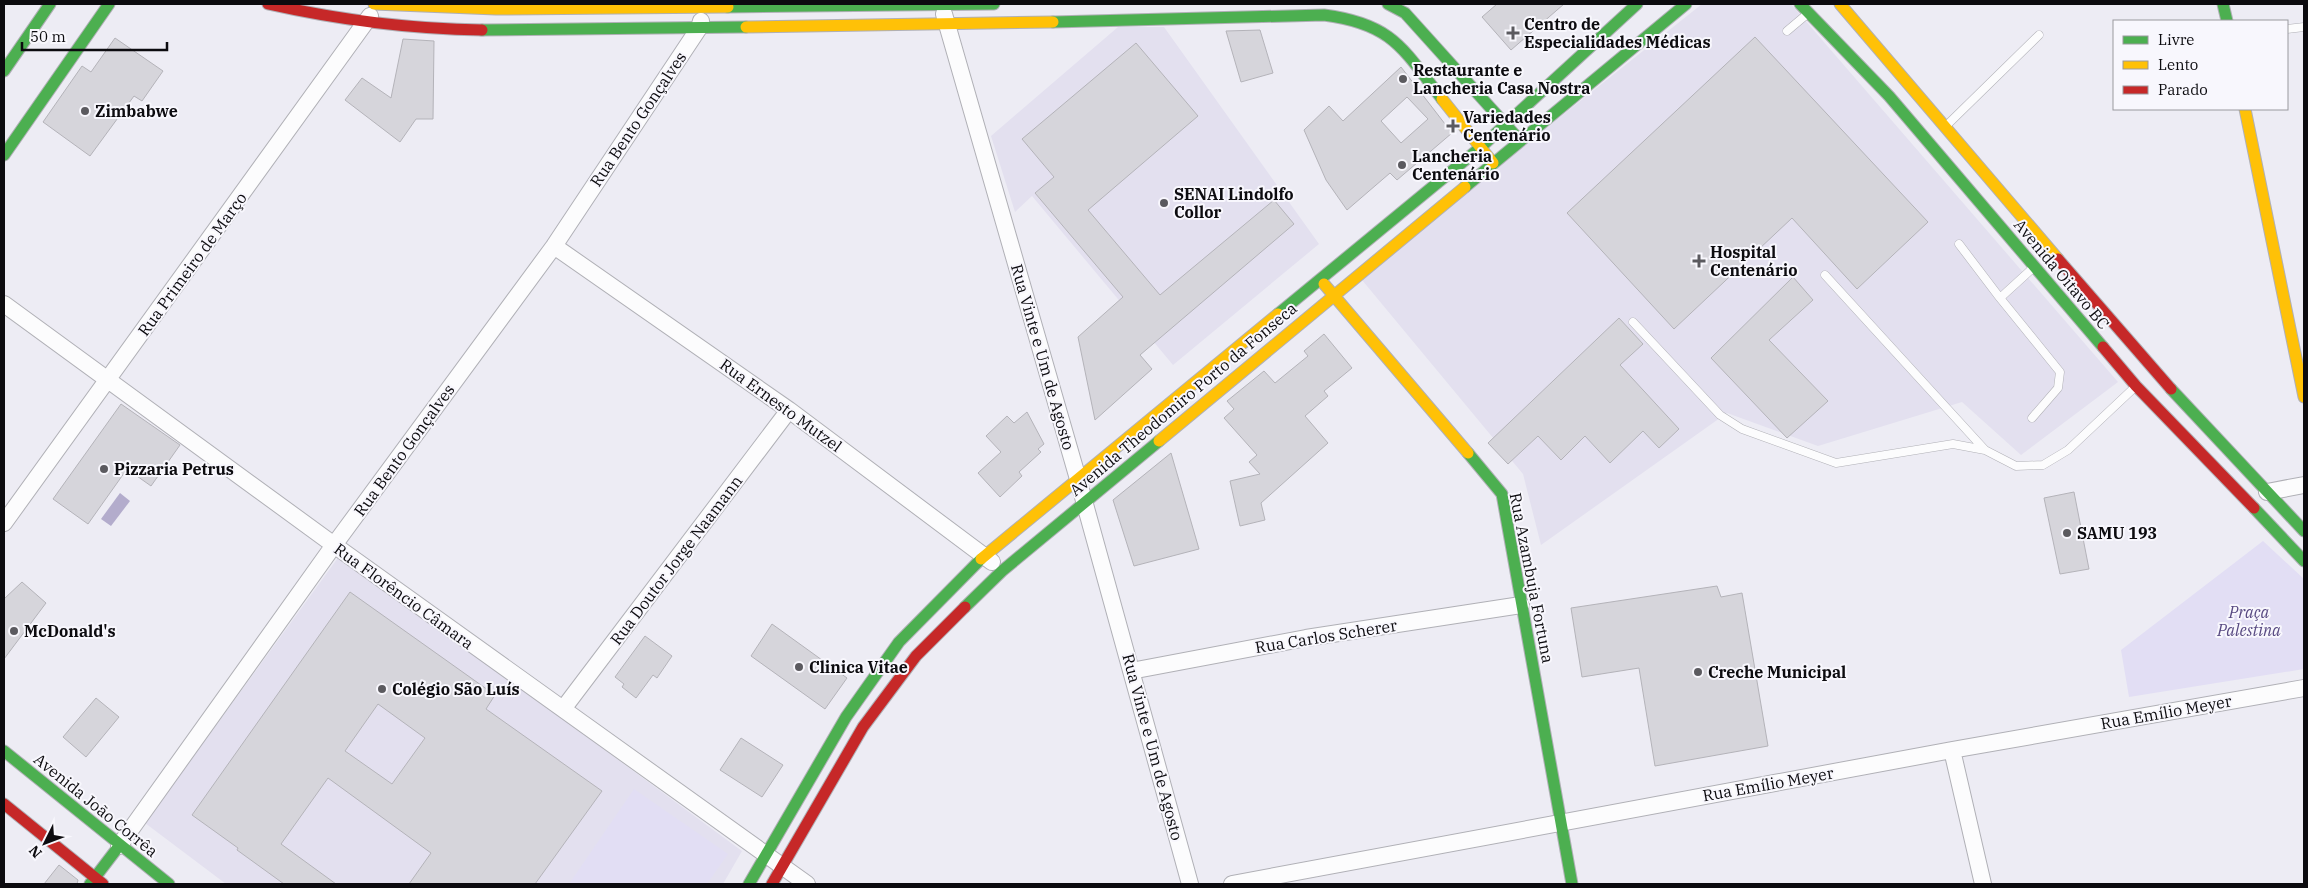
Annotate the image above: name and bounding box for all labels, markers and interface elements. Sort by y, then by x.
place label: Centro de Especialidades Médicas [1524,14,1711,52]
scale bar [22,20,168,52]
legend [2113,20,2288,110]
marker: Centro de Especialidades Médicas [1506,26,1520,40]
text: 50 m [30,27,66,46]
text: Livre [2158,30,2194,49]
street label: Rua Bento Gonçalves [585,48,691,190]
text: Lento [2158,55,2198,74]
place label: Restaurante e Lancheria Casa Nostra [1413,60,1590,98]
marker: Restaurante e Lancheria Casa Nostra [1397,73,1409,85]
text: Parado [2158,80,2208,99]
place label: Zimbabwe [95,101,178,121]
marker: Zimbabwe [79,105,91,117]
place label: Variedades Centenário [1463,107,1551,145]
marker: Variedades Centenário [1447,120,1459,132]
place label: Lancheria Centenário [1412,146,1499,184]
marker: Lancheria Centenário [1396,159,1408,171]
place label: SENAI Lindolfo Collor [1174,184,1294,222]
street label: Rua Primeiro de Março [133,188,251,340]
marker: SENAI Lindolfo Collor [1158,197,1170,209]
street label: Avenida Oitavo BC [2010,215,2114,333]
place label: Hospital Centenário [1710,242,1797,280]
marker: Hospital Centenário [1692,254,1706,268]
street label: Rua Vinte e Um de Agosto [1007,262,1079,452]
street label: Avenida Theodomiro Porto da Fonseca [1065,298,1301,500]
street label: Rua Ernesto Mutzel [716,354,846,456]
street label: Rua Bento Gonçalves [349,380,459,520]
place label: Pizzaria Petrus [114,459,234,479]
marker: Pizzaria Petrus [98,463,110,475]
street label: Rua Doutor Jorge Naamann [606,471,746,649]
street label: Rua Azambuja Fortuna [1506,491,1558,665]
place label: SAMU 193 [2077,523,2157,543]
marker: SAMU 193 [2061,527,2073,539]
street label: Rua Florêncio Câmara [330,539,478,653]
park label: Praça Palestina [2216,602,2281,640]
street label: Rua Carlos Scherer [1254,615,1398,657]
place label: McDonald's [24,621,116,641]
marker: McDonald's [8,625,20,637]
street label: Rua Vinte e Um de Agosto [1118,651,1188,843]
place label: Clinica Vitae [809,657,908,677]
marker: Clinica Vitae [793,661,805,673]
place label: Creche Municipal [1708,662,1846,682]
marker: Creche Municipal [1692,666,1704,678]
place label: Colégio São Luís [392,679,520,699]
marker: Colégio São Luís [376,683,388,695]
street label: Rua Emílio Meyer [2099,691,2233,733]
street label: Avenida João Corrêa [30,749,162,861]
street label: Rua Emílio Meyer [1701,763,1835,805]
north arrow [20,818,70,868]
text: N [25,842,46,862]

